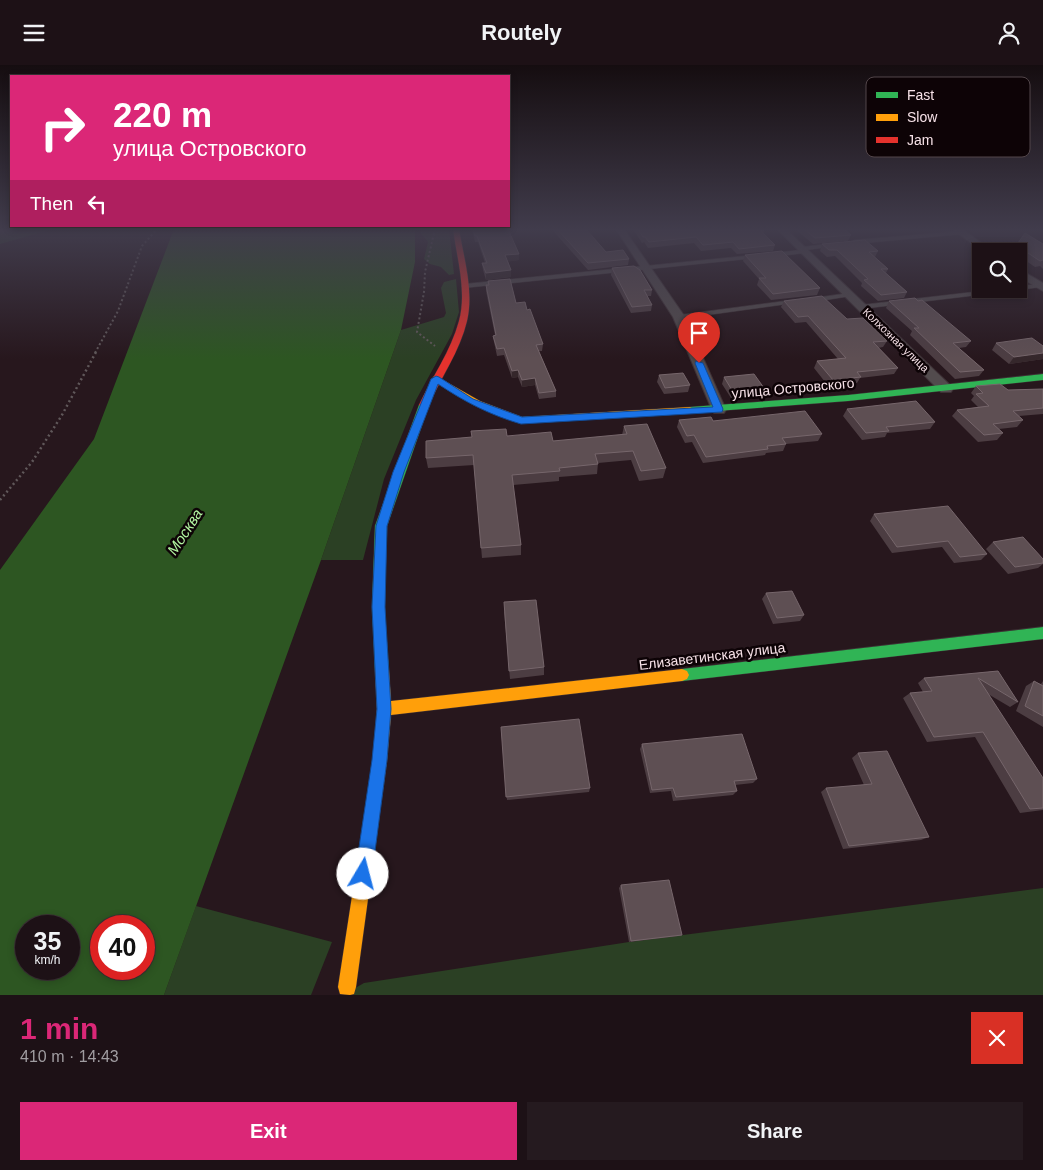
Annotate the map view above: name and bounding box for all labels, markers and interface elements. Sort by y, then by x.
icon: menu [20,19,48,47]
icon: person [995,19,1023,47]
text: Routely [481,20,562,45]
legend [866,77,1030,157]
text: Fast [907,87,934,103]
icon: right [30,95,95,160]
text: 220 m [113,95,212,134]
text: Slow [907,109,938,125]
text: Jam [907,132,933,148]
text: улица Островского [113,136,307,161]
icon: left [83,190,111,218]
text: Then [30,193,73,214]
map controls [972,243,1027,298]
button: search [972,243,1027,298]
street label: Колхозная улица [861,306,932,375]
pin [678,312,720,363]
icon: arrive [685,319,713,347]
street label: улица Островского [731,375,855,401]
water label: Москва [163,506,206,558]
street label: Елизаветинская улица [638,639,786,673]
position arrow [336,847,388,899]
speed limit sign: 40 [90,915,155,980]
text: 35 [34,927,61,955]
text: km/h [34,953,61,967]
text: 1 min [20,1012,98,1045]
button: close [971,1012,1023,1064]
text: 410 m · 14:43 [20,1048,119,1065]
button: Exit [20,1102,517,1160]
button: Share [527,1102,1023,1160]

